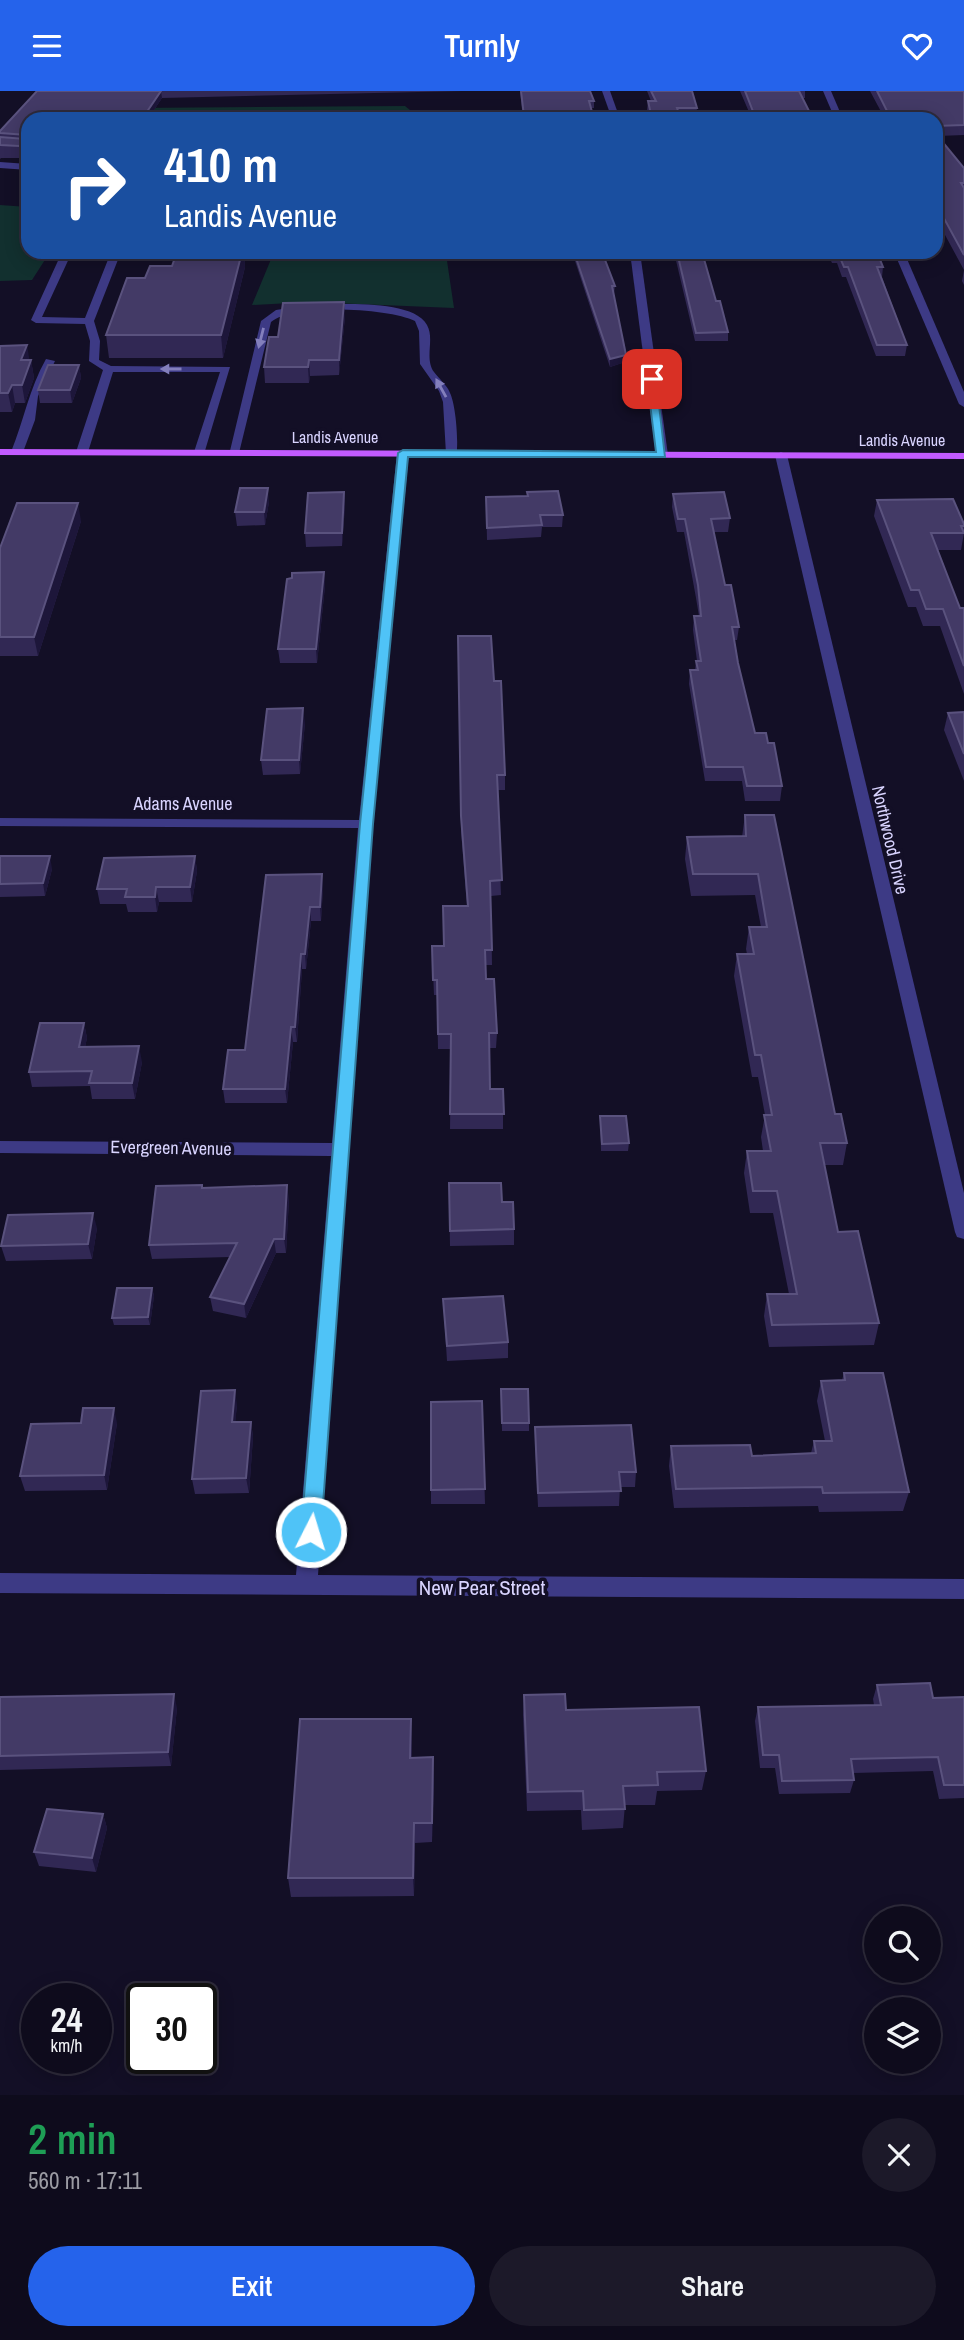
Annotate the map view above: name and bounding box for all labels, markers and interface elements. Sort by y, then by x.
text: Turnly [444,24,520,67]
icon: menu [28,27,66,65]
icon: heart [898,27,936,65]
text: 410 m [164,131,278,197]
icon: right [49,140,140,231]
text: Landis Avenue [164,194,337,237]
one-way arrow [256,327,267,349]
pin [622,349,682,409]
icon: arrive [633,360,671,398]
one-way arrow [160,363,182,375]
one-way arrow [435,379,447,398]
street label: Landis Avenue [292,426,378,448]
street label: Landis Avenue [859,429,945,451]
street label: Northwood Drive [866,783,915,897]
street label: Adams Avenue [132,791,233,816]
street label: Evergreen Avenue [110,1134,232,1161]
position arrow [274,1495,348,1569]
street label: New Pear Street [419,1573,545,1602]
map controls [864,1906,941,2074]
button: search [864,1906,941,1983]
speed limit sign: 30 [126,1983,217,2074]
text: 24 [51,1996,82,2043]
button: layers [864,1997,941,2074]
text: km/h [51,2033,83,2058]
text: 2 min [28,2111,117,2167]
button: close [862,2118,936,2192]
text: 560 m · 17:11 [28,2165,142,2196]
button: Exit [28,2246,475,2326]
button: Share [489,2246,936,2326]

